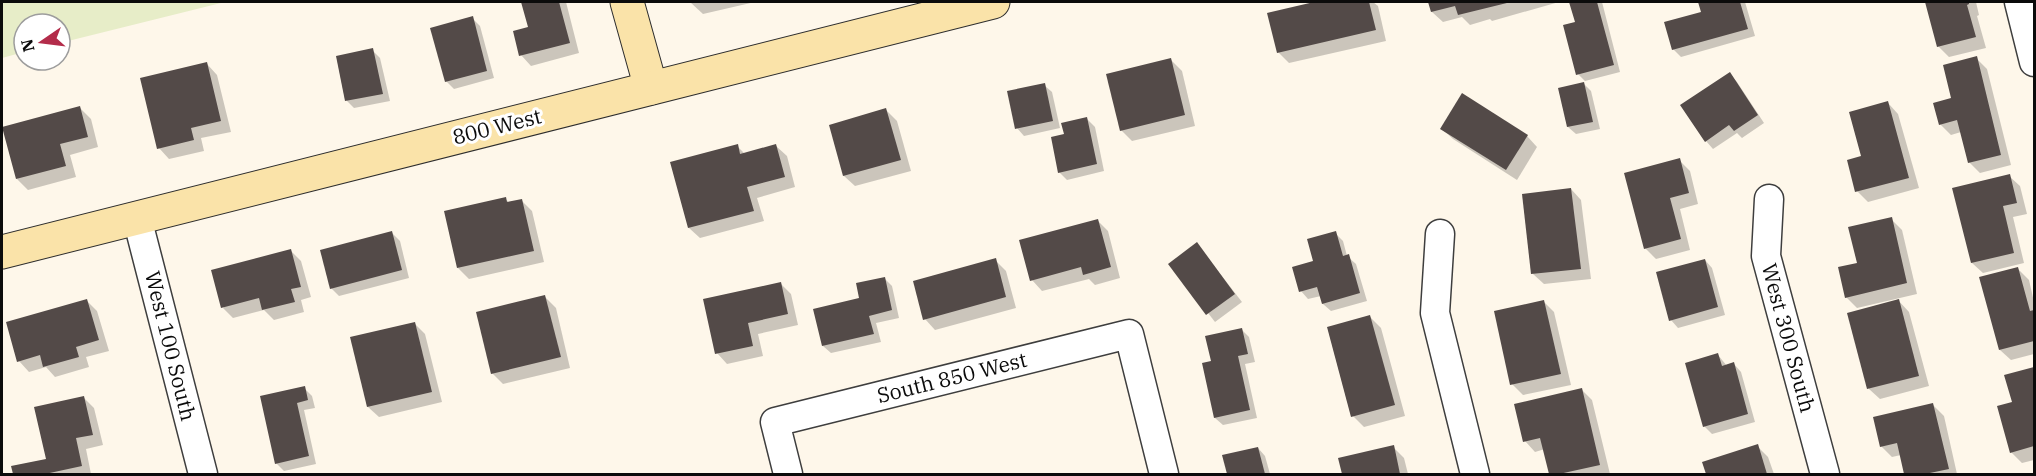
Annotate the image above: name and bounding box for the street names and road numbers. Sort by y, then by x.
street label: 800 West [449,101,544,151]
street label: West 300 South [1756,260,1822,415]
street label: West 100 South [139,268,203,424]
street label: South 850 West [874,345,1030,409]

